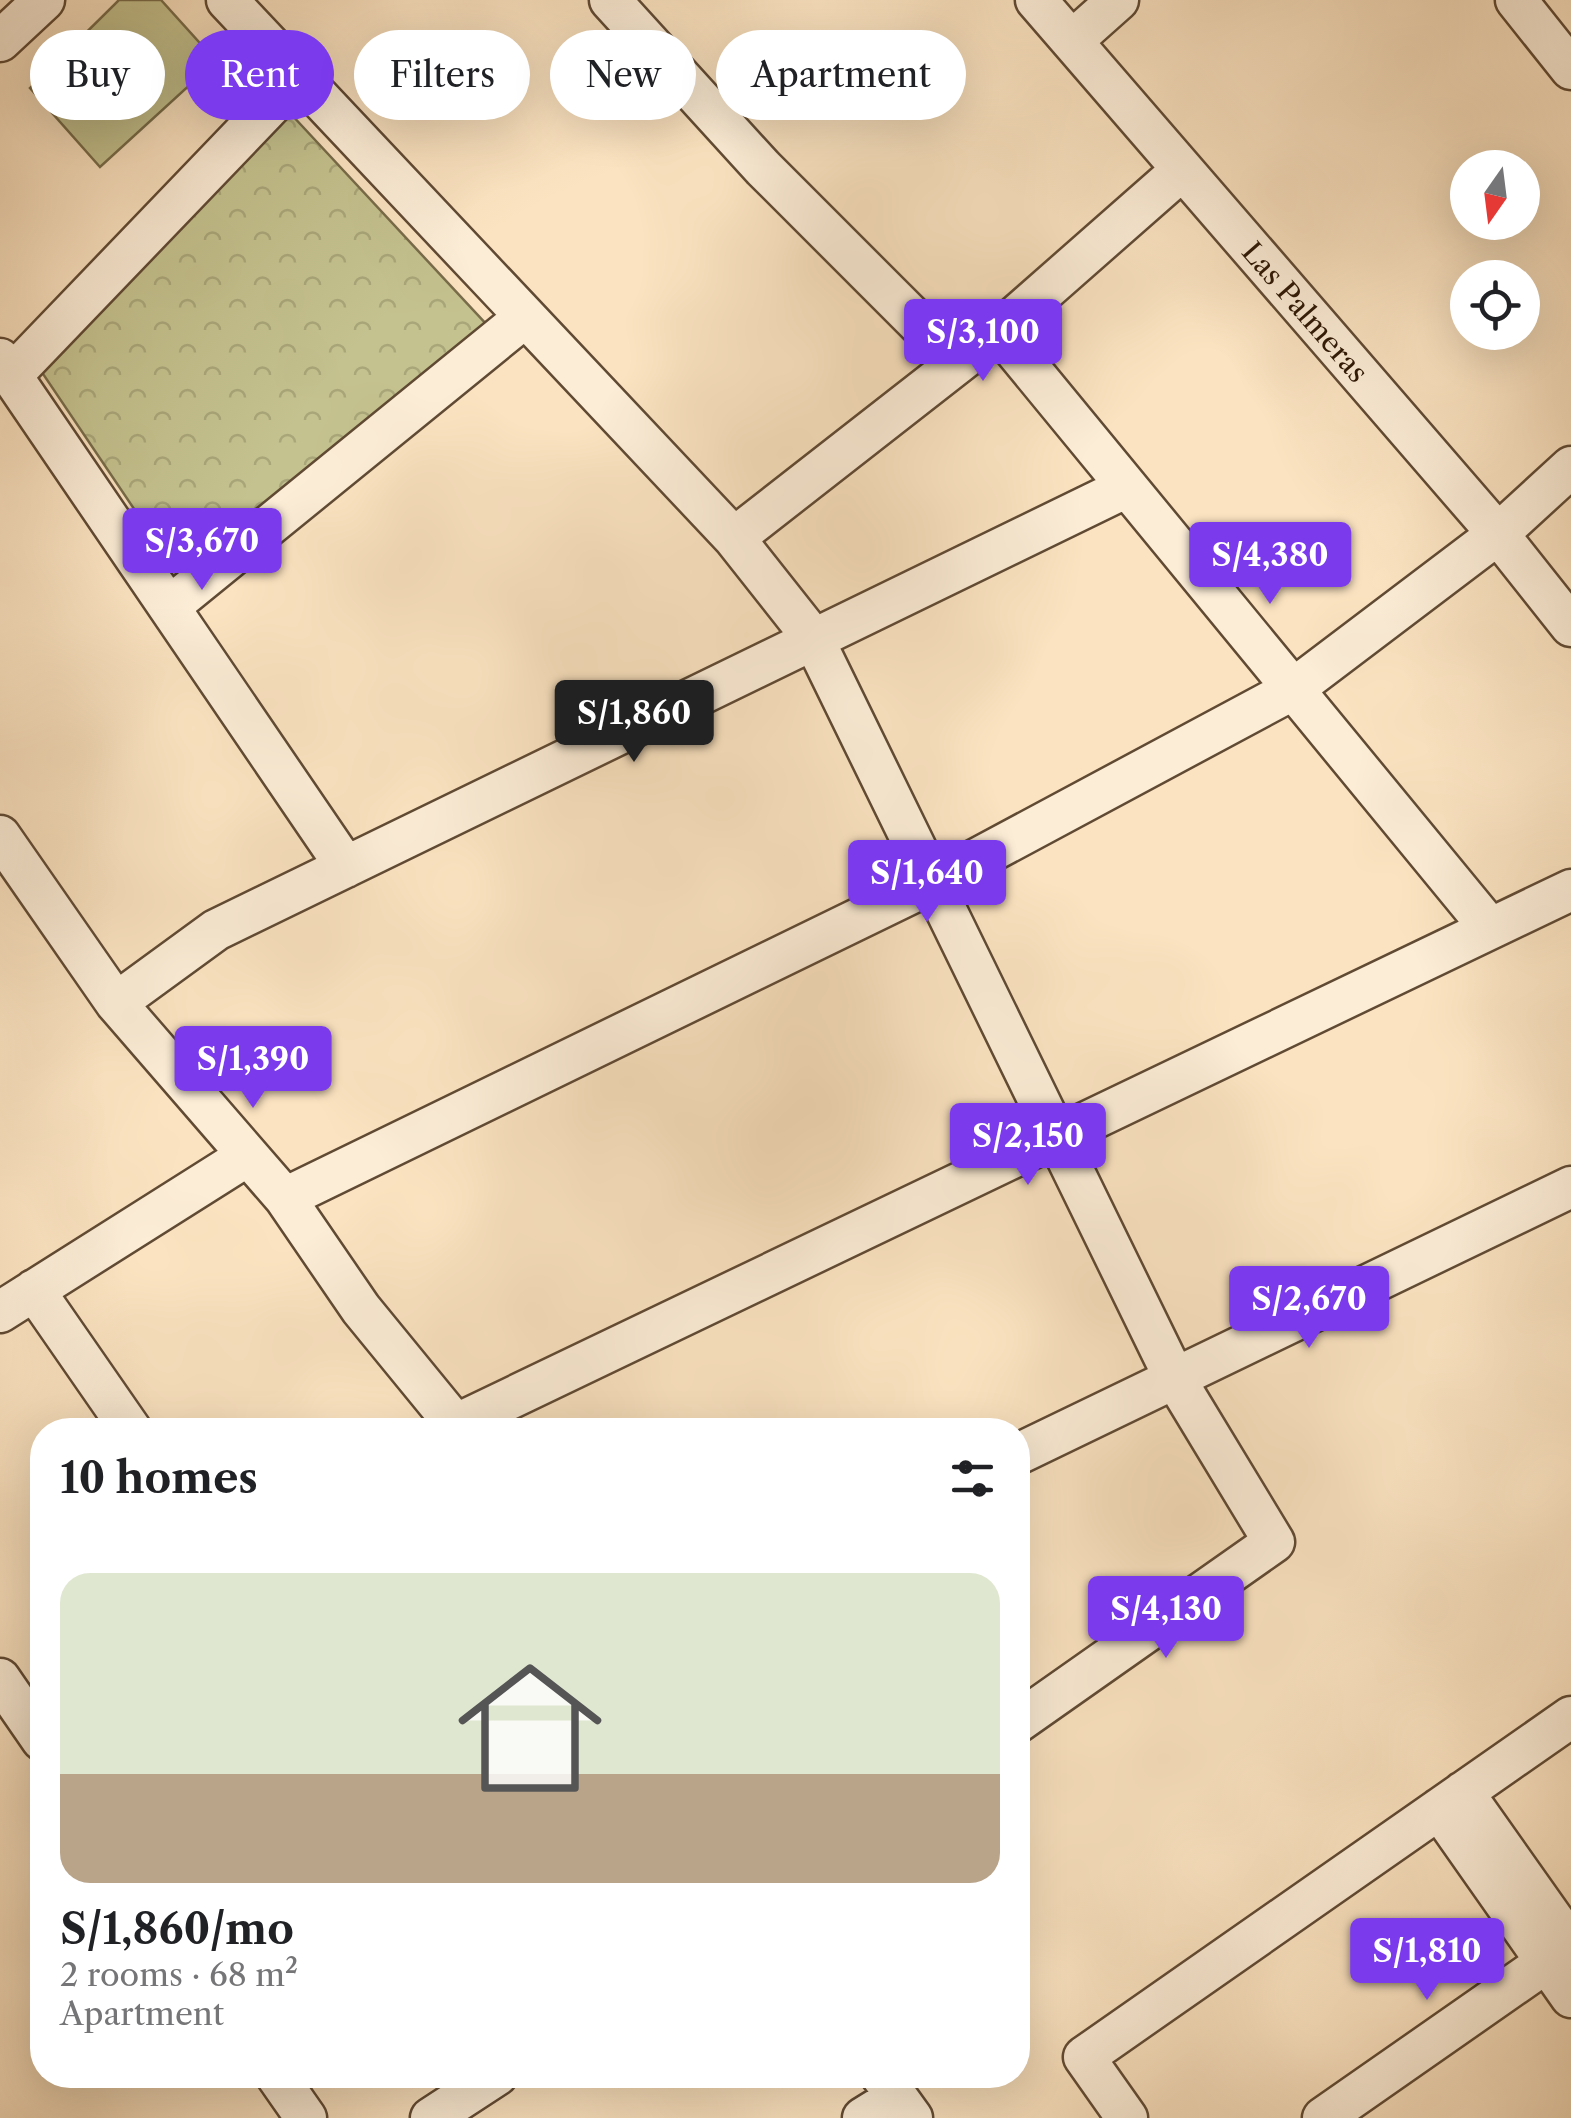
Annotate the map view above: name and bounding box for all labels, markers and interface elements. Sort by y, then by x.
chip: Buy [30,30,165,120]
chip: Rent [185,30,334,120]
chip: Filters [354,30,530,120]
chip: New [550,30,696,120]
chip: Apartment [716,30,966,120]
north arrow [1450,150,1540,240]
map controls [1450,150,1540,350]
street label: Las Palmeras [1235,235,1375,389]
button: locate [1450,260,1540,350]
pin: S/3,100 [891,299,1075,384]
text: S/3,100 [926,312,1040,351]
pin: S/3,670 [110,508,294,593]
text: S/3,670 [145,521,259,560]
pin: S/4,380 [1178,522,1362,607]
text: S/4,380 [1211,535,1329,574]
pin: S/1,860 [542,680,726,765]
text: S/1,860 [577,693,691,732]
pin: S/1,640 [835,840,1019,925]
text: S/1,640 [870,853,984,892]
pin: S/1,390 [161,1026,345,1111]
text: S/1,390 [197,1039,309,1078]
pin: S/2,150 [936,1103,1120,1188]
text: S/2,150 [972,1116,1084,1155]
pin: S/2,670 [1217,1266,1401,1351]
text: S/2,670 [1251,1279,1367,1318]
icon: filters [945,1451,1000,1506]
text: 10 homes [60,1452,258,1504]
pin: S/4,130 [1074,1576,1258,1661]
text: S/4,130 [1110,1589,1222,1628]
icon: home [440,1638,620,1818]
text: S/1,860/mo [60,1903,294,1955]
pin: S/1,810 [1335,1918,1519,2003]
text: S/1,810 [1372,1931,1482,1970]
text: 2 rooms · 68 m² [60,1955,298,1994]
text: Apartment [60,1994,224,2033]

